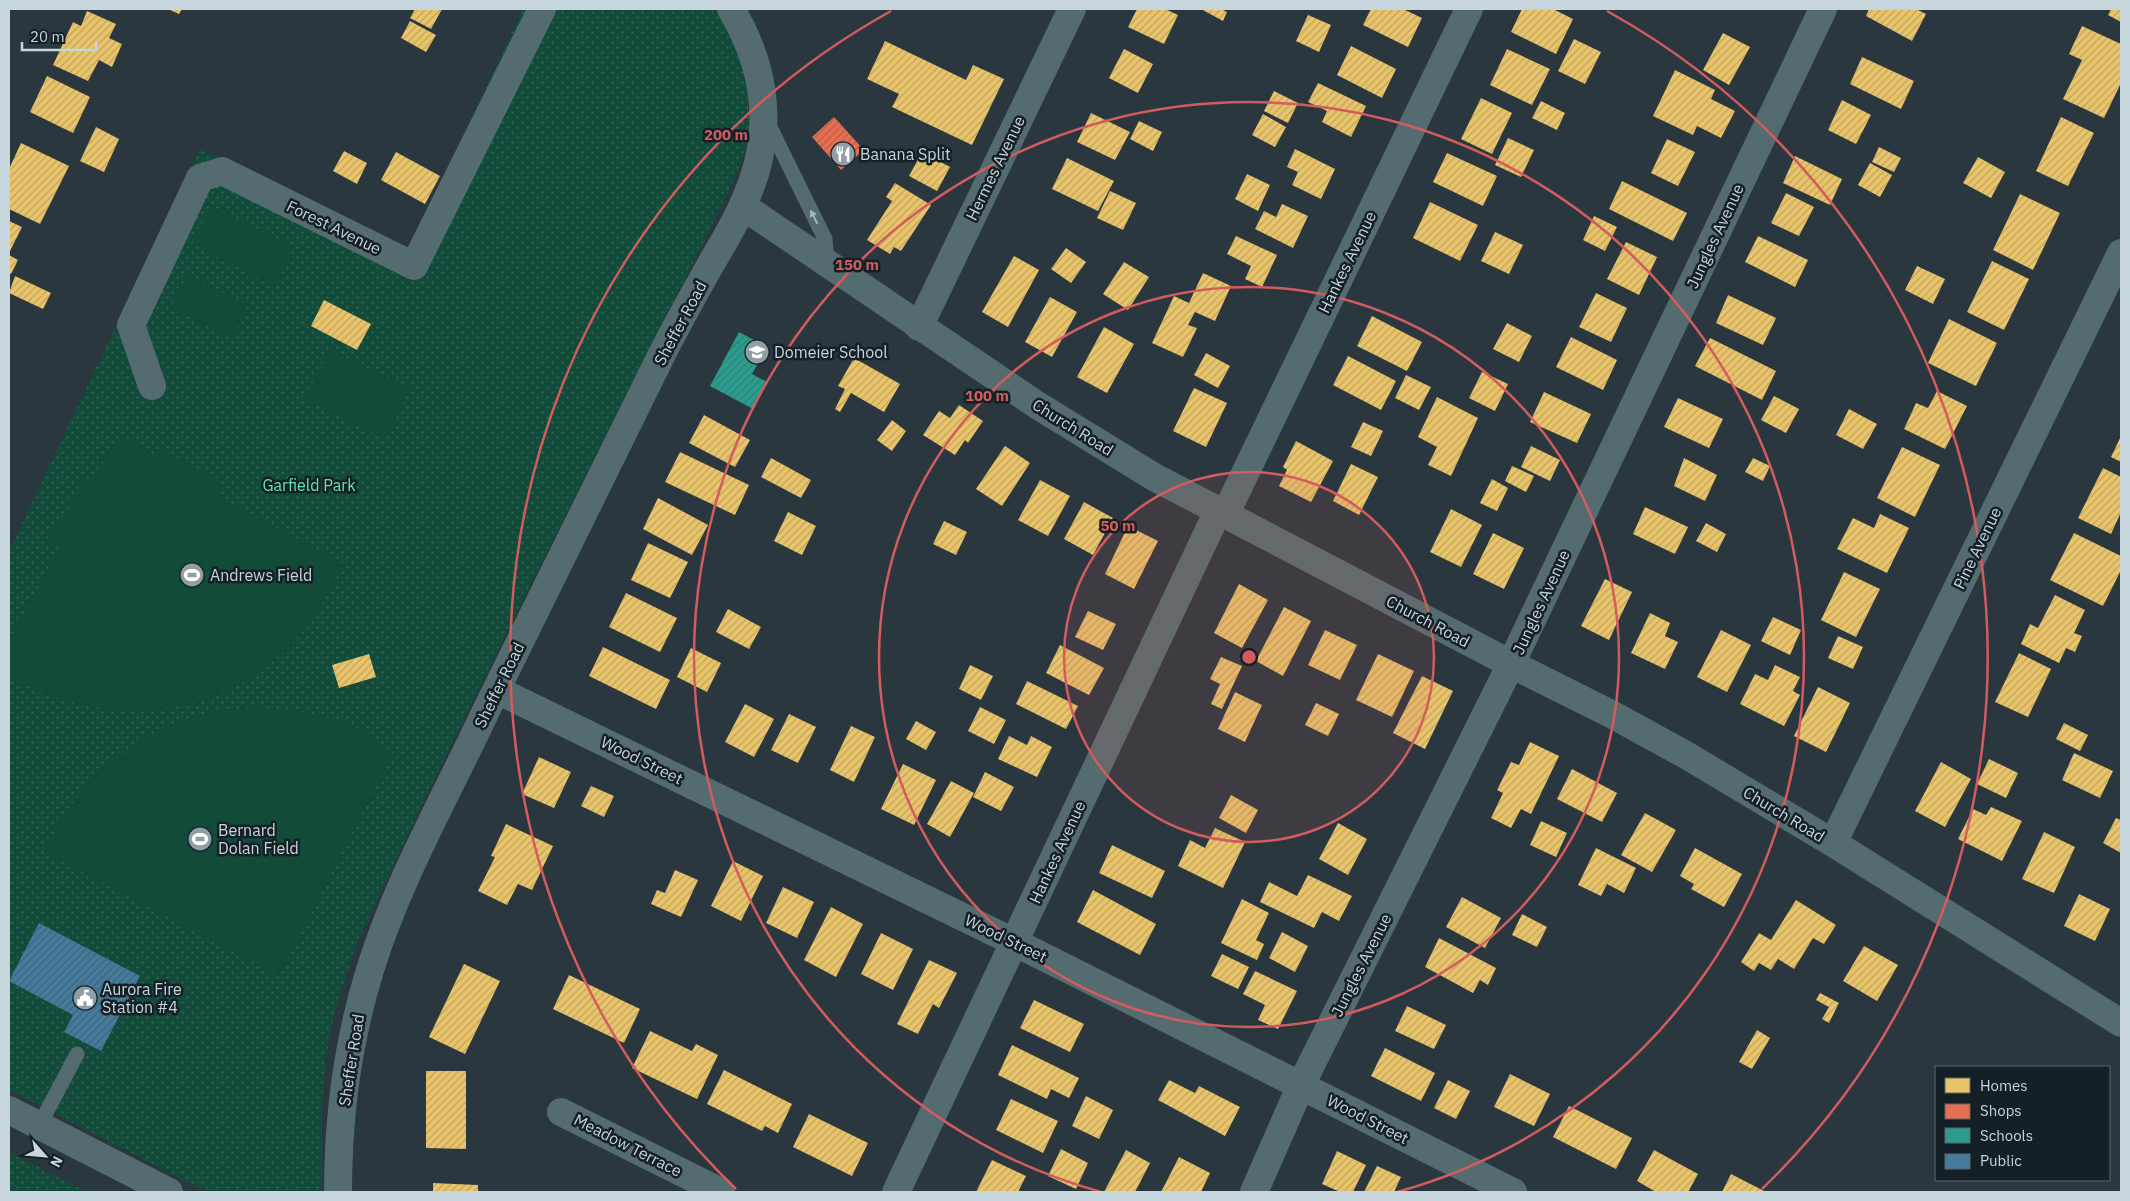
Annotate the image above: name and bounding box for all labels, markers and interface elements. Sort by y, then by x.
scale bar [22,20,96,52]
text: 20 m [30,27,65,46]
street label: Hermes Avenue [961,112,1029,223]
text: 200 m [704,125,748,144]
restaurant icon: Banana Split [830,141,856,167]
place label: Banana Split [860,144,951,164]
street label: Jungles Avenue [1682,180,1748,291]
street label: Forest Avenue [284,196,385,259]
street label: Hankes Avenue [1314,208,1380,316]
one-way arrow [810,210,818,224]
text: 150 m [835,255,879,274]
street label: Sheffer Road [649,277,711,369]
school or university icon: Domeier School [744,339,770,365]
place label: Domeier School [774,342,888,362]
text: 100 m [965,386,1009,405]
street label: Church Road [1029,394,1117,460]
park label: Garfield Park [262,475,356,495]
street label: Pine Avenue [1949,504,2006,592]
text: 50 m [1101,516,1135,535]
street label: Jungles Avenue [1508,546,1574,657]
sports icon: Andrews Field [179,562,205,588]
place label: Andrews Field [210,565,312,585]
street label: Church Road [1383,591,1473,651]
street label: Sheffer Road [470,639,528,731]
centre of rings [1240,648,1258,666]
street label: Wood Street [598,732,686,788]
street label: Church Road [1740,782,1828,846]
street label: Hankes Avenue [1025,797,1090,906]
place label: Bernard Dolan Field [218,820,299,858]
sports icon: Bernard Dolan Field [187,826,213,852]
street label: Wood Street [962,910,1050,966]
street label: Jungles Avenue [1326,910,1396,1020]
place label: Aurora Fire Station #4 [102,979,182,1017]
public building icon: Aurora Fire Station #4 [72,985,98,1011]
street label: Sheffer Road [334,1013,368,1107]
legend [1935,1066,2110,1181]
text: Homes [1980,1076,2028,1095]
street label: Wood Street [1324,1090,1412,1148]
text: Shops [1980,1101,2022,1120]
street label: Meadow Terrace [571,1109,685,1181]
text: Schools [1980,1126,2033,1145]
north arrow [20,1131,70,1181]
text: Public [1980,1151,2022,1170]
text: N [46,1153,67,1171]

